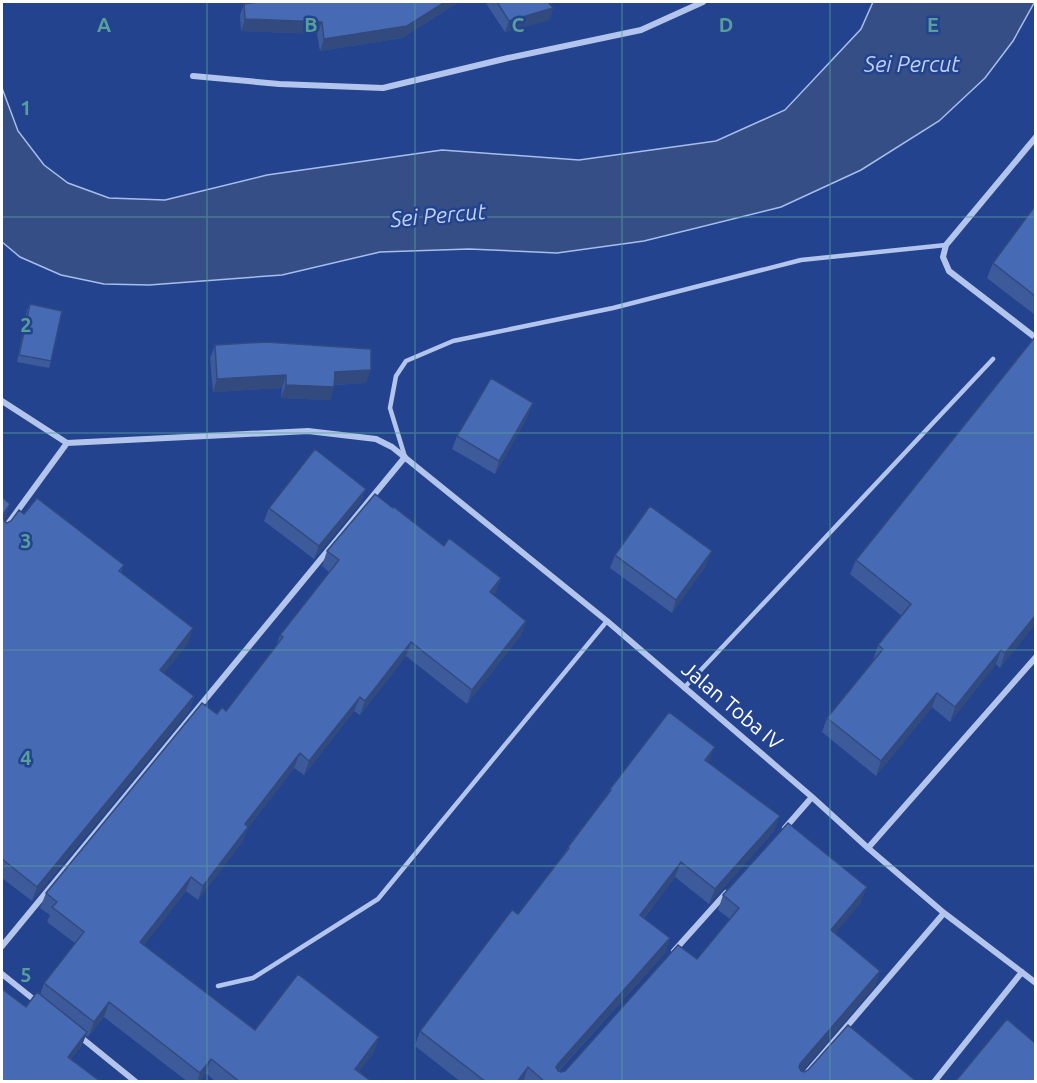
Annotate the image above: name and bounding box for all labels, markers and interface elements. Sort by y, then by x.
text: A [97,13,111,36]
text: B [304,13,318,36]
text: C [512,13,525,36]
text: D [719,13,733,36]
text: E [927,13,939,36]
water label: Sei Percut [863,51,960,76]
text: 1 [20,96,32,119]
water label: Sei Percut [388,198,487,231]
text: 2 [20,313,32,336]
text: 3 [20,529,32,552]
street label: Jalan Toba IV [678,656,788,755]
text: 4 [20,746,32,769]
text: 5 [20,963,32,986]

